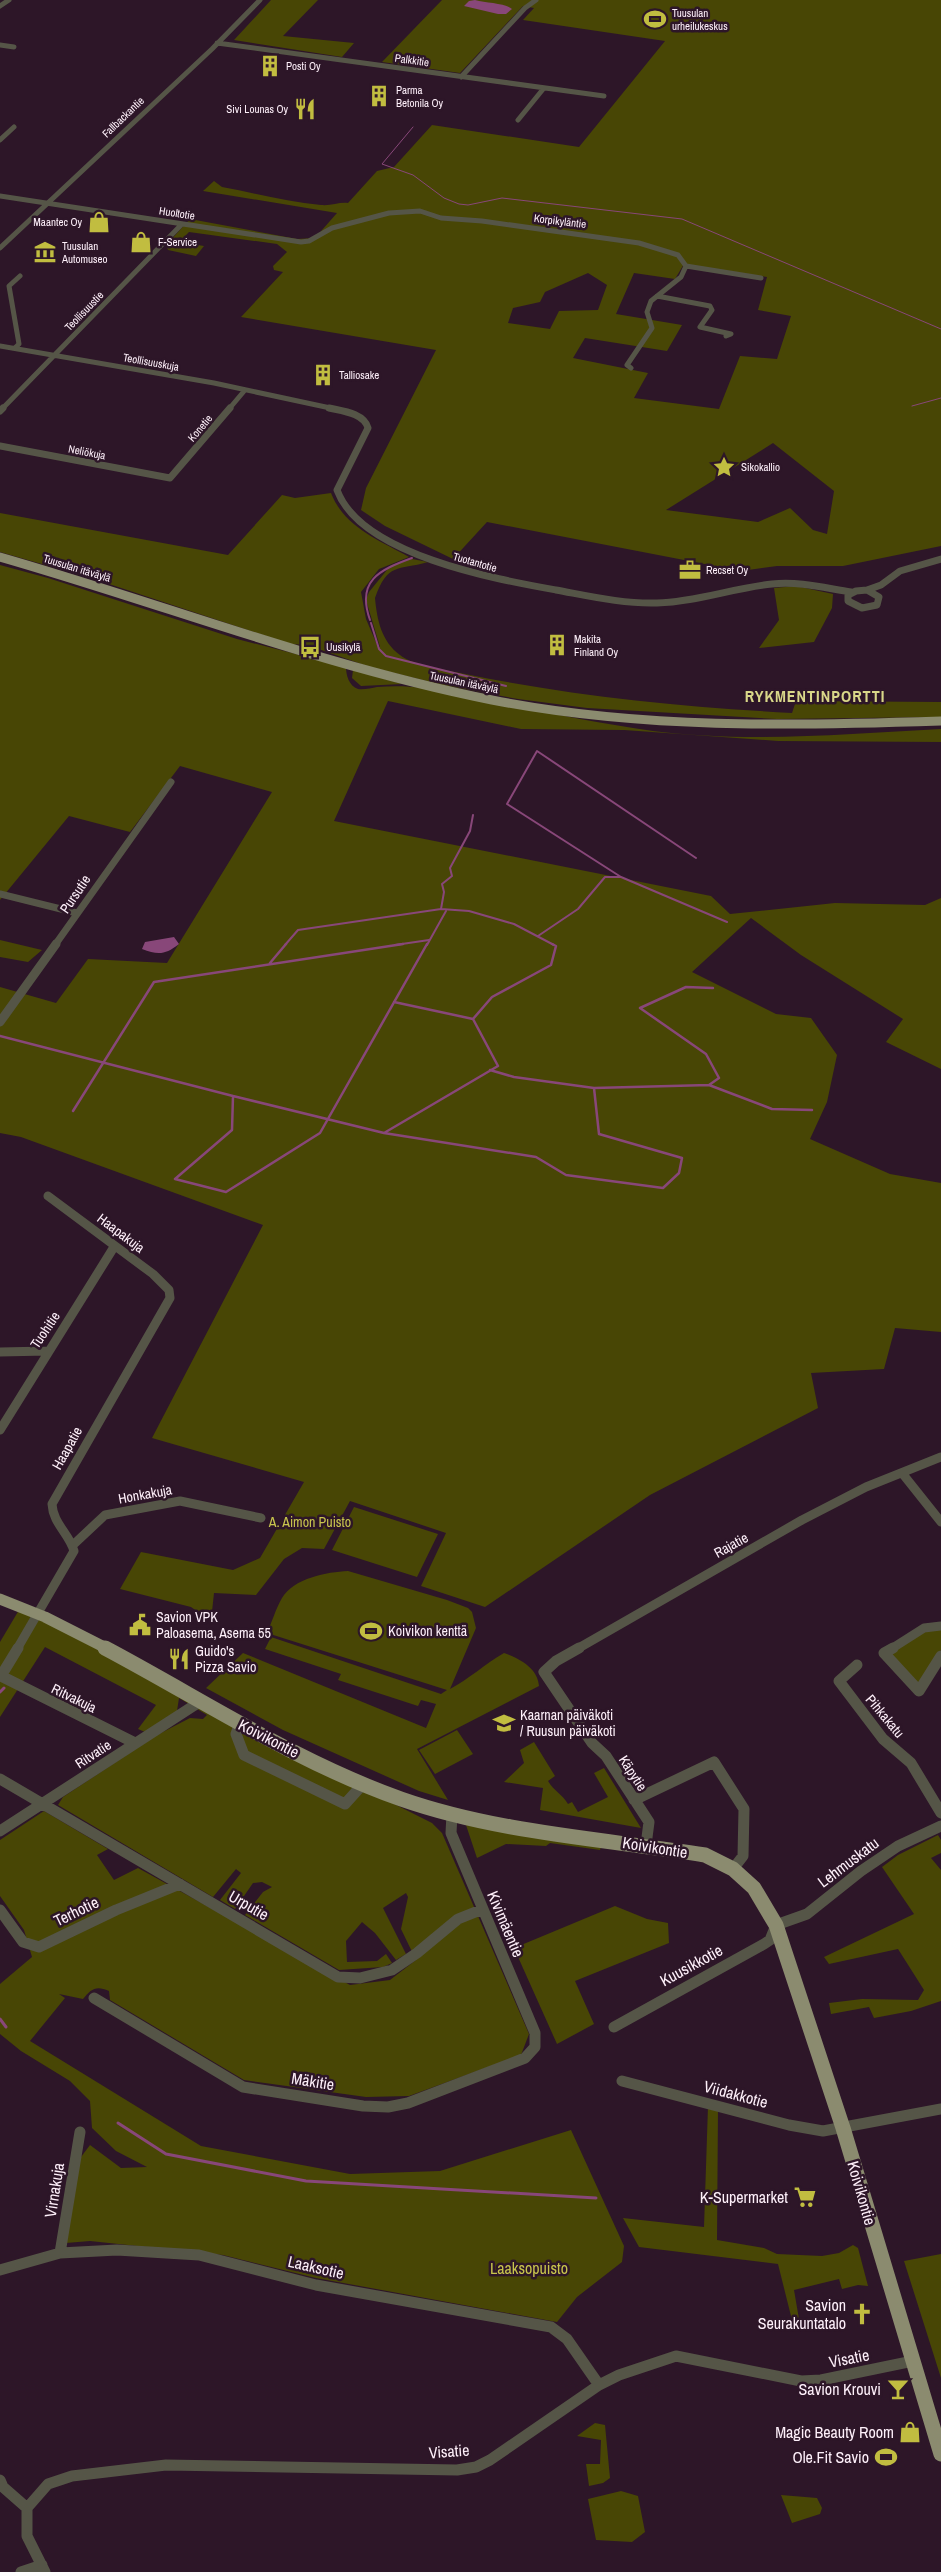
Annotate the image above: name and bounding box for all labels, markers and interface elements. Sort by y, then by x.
sports icon: Tuusulan urheilukeskus [642,6,668,32]
place label: Tuusulan urheilukeskus [672,6,728,33]
street label: Palkkitie [394,51,430,69]
building icon: Posti Oy [257,53,283,79]
place label: Posti Oy [286,59,321,73]
building icon: Parma Betonila Oy [366,83,392,109]
place label: Parma Betonila Oy [396,83,444,110]
street label: Fallbackantie [99,93,147,141]
restaurant icon: Sivi Lounas Oy [292,96,318,122]
place label: Sivi Lounas Oy [226,102,288,116]
street label: Huoltotie [158,203,196,223]
shop icon: Maantec Oy [86,209,112,235]
street label: Korpikyläntie [533,211,587,231]
place label: Maantec Oy [33,215,82,229]
shop icon: F-Service [128,229,154,255]
place label: F-Service [158,235,197,249]
museum icon: Tuusulan Automuseo [32,239,58,265]
place label: Tuusulan Automuseo [61,239,108,266]
street label: Teollisuustie [62,288,106,334]
street label: Teollisuuskuja [122,350,180,374]
building icon: Talliosake [310,362,336,388]
place label: Talliosake [339,368,379,382]
street label: Konetie [185,412,215,444]
street label: Neliökuja [67,442,107,462]
place icon: Sikokallio [711,454,737,480]
place label: Sikokallio [741,460,780,474]
street label: Tuotantotie [452,549,498,575]
street label: Tuusulan itäväylä [42,551,112,585]
office icon: Recset Oy [677,557,703,583]
place label: Recset Oy [706,563,749,577]
building icon: Makita Finland Oy [544,632,570,658]
place label: Makita Finland Oy [574,632,619,659]
bus stop icon: Uusikylä [297,634,323,660]
place label: Uusikylä [326,640,361,654]
street label: Tuusulan itäväylä [428,668,500,696]
district label: RYKMENTINPORTTI [745,685,885,707]
street label: Pursutie [56,871,94,917]
street label: Haapakuja [94,1209,149,1257]
street label: Tuohitie [26,1308,64,1352]
street label: Haapatie [48,1423,86,1473]
street label: Honkakuja [117,1480,174,1508]
park label: A. Aimon Puisto [268,1513,351,1531]
street label: Rajatie [711,1528,751,1562]
place label: Savion VPK Paloasema, Asema 55 [156,1608,271,1642]
public building icon: Savion VPK Paloasema, Asema 55 [127,1612,153,1638]
sports icon: Koivikon kenttä [358,1618,384,1644]
place label: Koivikon kenttä [388,1622,468,1640]
place label: Guido's Pizza Savio [195,1642,256,1676]
restaurant icon: Guido's Pizza Savio [166,1646,192,1672]
street label: Ritvakuja [49,1679,100,1717]
street label: Pihkakatu [862,1691,908,1741]
place label: Kaarnan päiväkoti / Ruusun päiväkoti [520,1706,616,1740]
school or university icon: Kaarnan päiväkoti / Ruusun päiväkoti [491,1710,517,1736]
street label: Koivikontie [235,1713,303,1763]
street label: Ritvatie [72,1736,114,1772]
street label: Käpytie [615,1752,651,1794]
street label: Koivikontie [621,1831,689,1863]
street label: Lehmuskatu [813,1832,883,1892]
street label: Urputie [225,1885,273,1925]
street label: Kivimäentie [482,1887,530,1961]
street label: Terhotie [50,1891,102,1931]
street label: Kuusikkotie [656,1939,726,1991]
street label: Mäkitie [290,2067,336,2095]
street label: Viidakkotie [702,2075,770,2113]
street label: Koivikontie [842,2158,882,2228]
street label: Virnakuja [39,2160,69,2219]
supermarket icon: K-Supermarket [792,2184,818,2210]
place label: K-Supermarket [700,2186,788,2208]
street label: Laaksotie [286,2250,346,2284]
park label: Laaksopuisto [490,2257,568,2279]
place label: Savion Seurakuntatalo [758,2294,846,2334]
church icon: Savion Seurakuntatalo [849,2301,875,2327]
street label: Visatie [827,2343,871,2373]
bar icon: Savion Krouvi [885,2376,911,2402]
place label: Savion Krouvi [799,2378,881,2400]
shop icon: Magic Beauty Room [897,2419,923,2445]
place label: Magic Beauty Room [775,2421,894,2443]
street label: Visatie [428,2439,470,2463]
sports icon: Ole.Fit Savio [873,2444,899,2470]
place label: Ole.Fit Savio [792,2446,869,2468]

